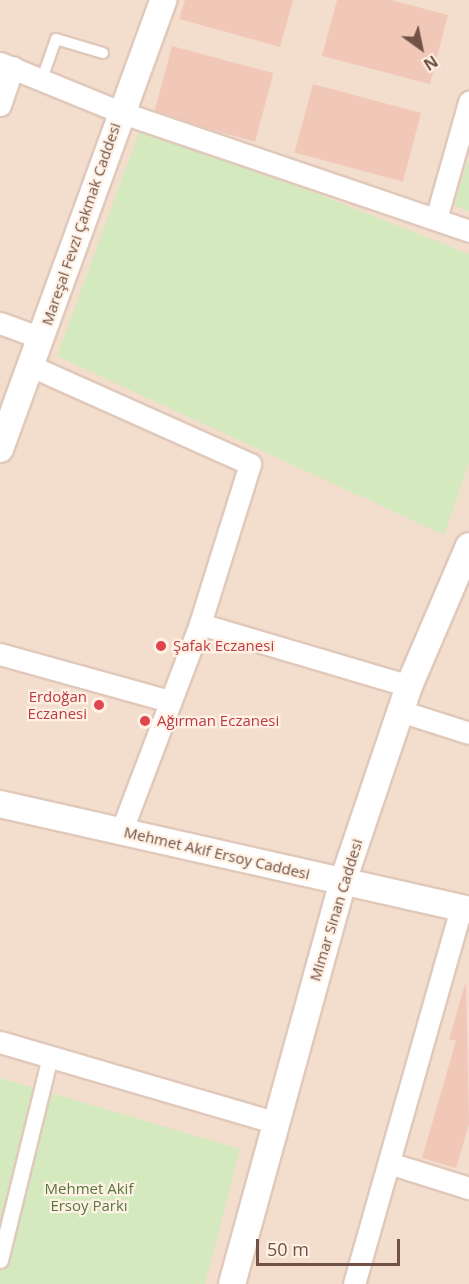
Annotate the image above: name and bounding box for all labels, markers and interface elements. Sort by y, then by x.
north arrow [391,18,451,78]
text: N [419,50,442,76]
street label: Mareşal Fevzi Çakmak Caddesi [38,120,124,328]
place label: Şafak Eczanesi [173,637,274,655]
marker: Şafak Eczanesi [154,639,168,653]
place label: Erdoğan Eczanesi [28,687,87,722]
marker: Erdoğan Eczanesi [92,698,106,712]
place label: Ağırman Eczanesi [157,712,279,730]
marker: Ağırman Eczanesi [138,714,152,728]
street label: Mehmet Akif Ersoy Caddesi [122,823,312,883]
street label: Mimar Sinan Caddesi [306,837,366,983]
park label: Mehmet Akif Ersoy Parkı [45,1179,133,1214]
scale bar [259,1227,403,1265]
text: 50 m [267,1237,309,1261]

